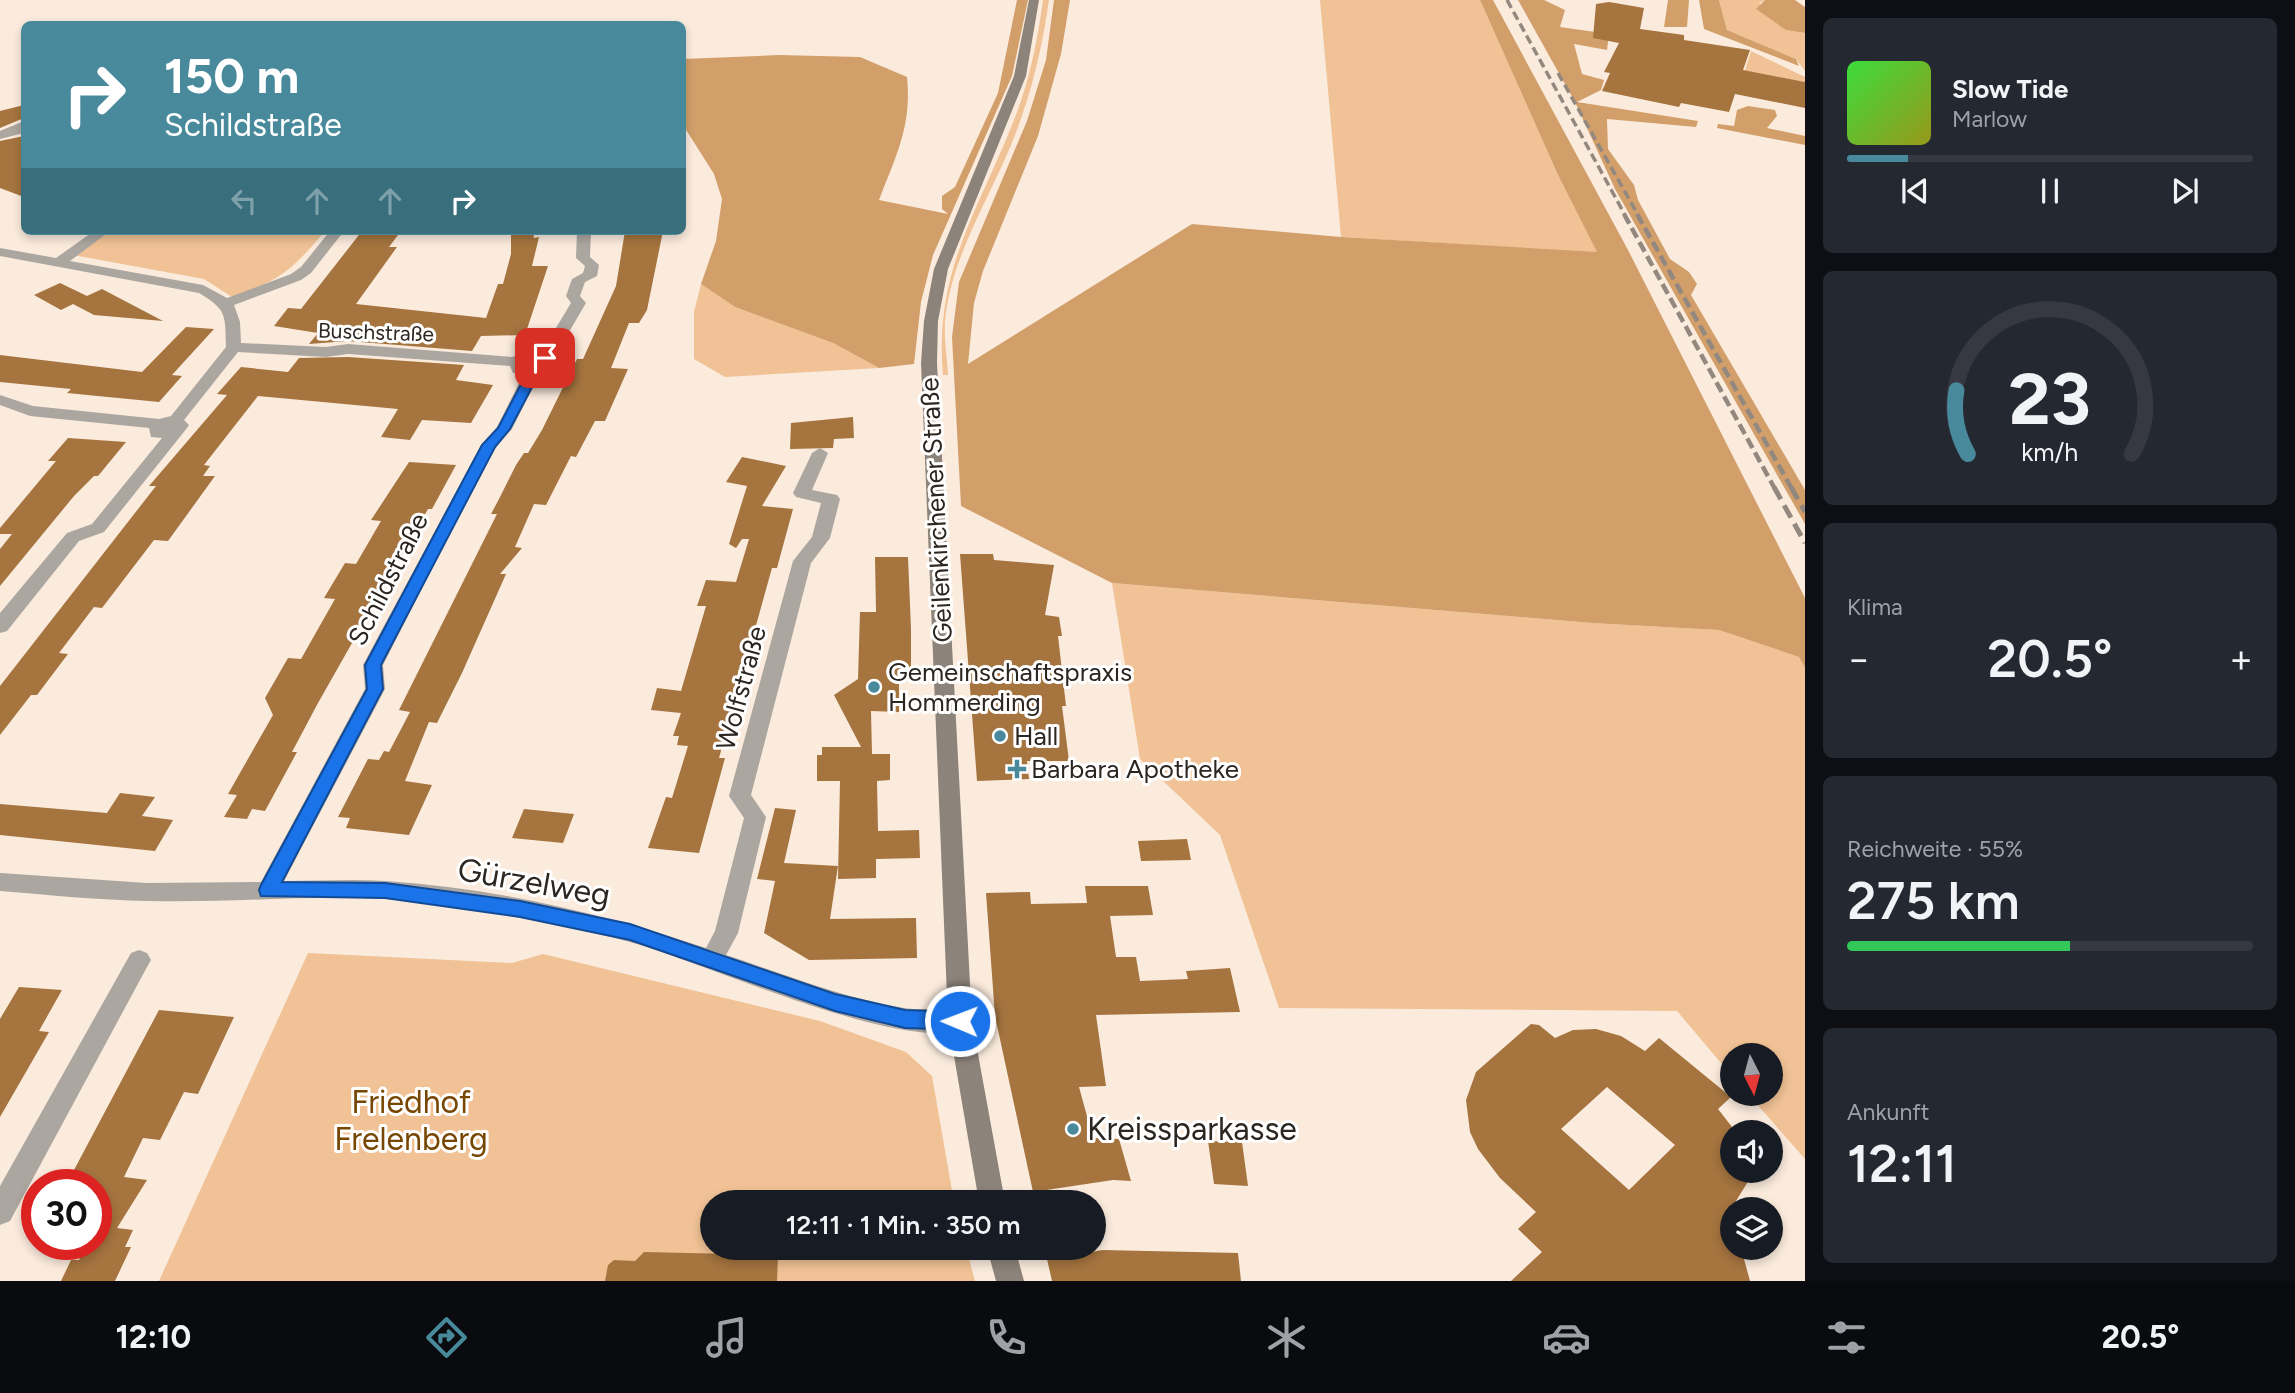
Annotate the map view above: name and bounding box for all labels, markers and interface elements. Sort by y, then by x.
text: 150 m [164,46,299,105]
icon: right [49,49,140,140]
text: Slow Tide [1952,73,2068,105]
text: Marlow [1952,105,2027,133]
text: Schildstraße [164,106,342,144]
icon: previous [1896,172,1934,210]
icon: pause [2031,172,2069,210]
icon: next [2166,172,2204,210]
icon: left [225,182,263,220]
icon: ahead [298,182,336,220]
icon: ahead [371,182,409,220]
icon: right [444,182,482,220]
street label: Buschstraße [317,317,435,347]
pin [515,328,575,388]
icon: arrive [526,339,564,377]
text: 23 [2009,355,2091,442]
street label: Geilenkirchener Straße [913,377,959,643]
text: km/h [2021,437,2079,467]
street label: Schildstraße [341,507,435,651]
text: Klima [1847,593,1903,621]
street label: Wolfstraße [709,622,773,754]
text: 20.5° [1988,628,2112,690]
text: − [1847,636,1871,682]
text: + [2229,636,2253,682]
place label: Gemeinschaftspraxis Hommerding [888,656,1132,718]
marker: Gemeinschaftspraxis Hommerding [866,679,882,695]
place label: Hall [1014,720,1058,752]
marker: Hall [992,728,1008,744]
place label: Barbara Apotheke [1031,753,1239,785]
marker: Barbara Apotheke [1009,761,1025,777]
text: Reichweite · 55% [1847,835,2023,863]
street label: Gürzelweg [455,850,613,914]
text: 275 km [1847,870,2020,932]
position arrow [923,984,997,1058]
north arrow [1720,1043,1783,1106]
map controls [1720,1043,1783,1260]
park label: Friedhof Frelenberg [334,1083,488,1158]
text: Ankunft [1847,1098,1929,1126]
place label: Kreissparkasse [1087,1110,1297,1148]
button: sound [1720,1120,1783,1183]
marker: Kreissparkasse [1065,1121,1081,1137]
text: 12:11 [1847,1133,1957,1195]
speed limit sign: 30 [21,1169,112,1260]
button: layers [1720,1197,1783,1260]
text: 12:11 · 1 Min. · 350 m [786,1209,1020,1241]
icon: directions [422,1313,471,1362]
icon: music [702,1313,751,1362]
icon: phone [982,1313,1031,1362]
icon: climate [1262,1313,1311,1362]
icon: car [1542,1313,1591,1362]
icon: filters [1822,1313,1871,1362]
text: 12:10 [115,1318,191,1356]
text: 20.5° [2102,1318,2179,1356]

